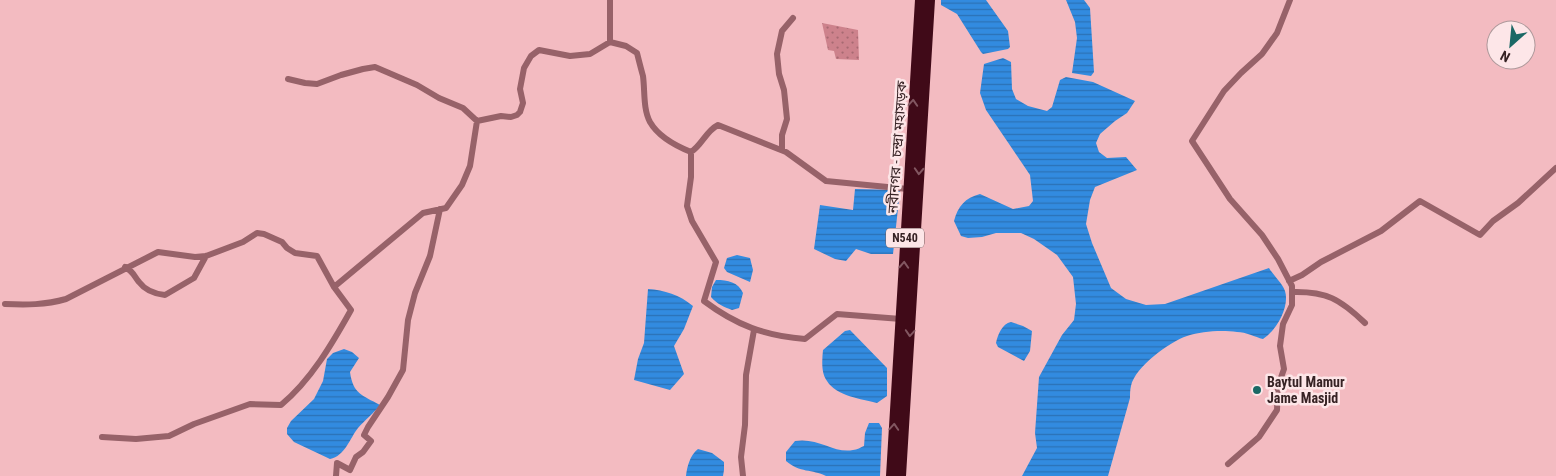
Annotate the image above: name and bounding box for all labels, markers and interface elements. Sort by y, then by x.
north arrow [1486,20,1536,70]
text: N [1498,48,1513,66]
street label: নবীনগর - চন্দ্রা মহাসড়ক [884,80,910,215]
one-way arrow [908,99,919,107]
one-way arrow [914,167,925,175]
road number: N540 [886,228,924,248]
one-way arrow [898,261,909,269]
one-way arrow [904,329,915,337]
place label: Baytul Mamur Jame Masjid [1267,374,1345,406]
marker: Baytul Mamur Jame Masjid [1251,384,1263,396]
one-way arrow [888,423,899,431]

